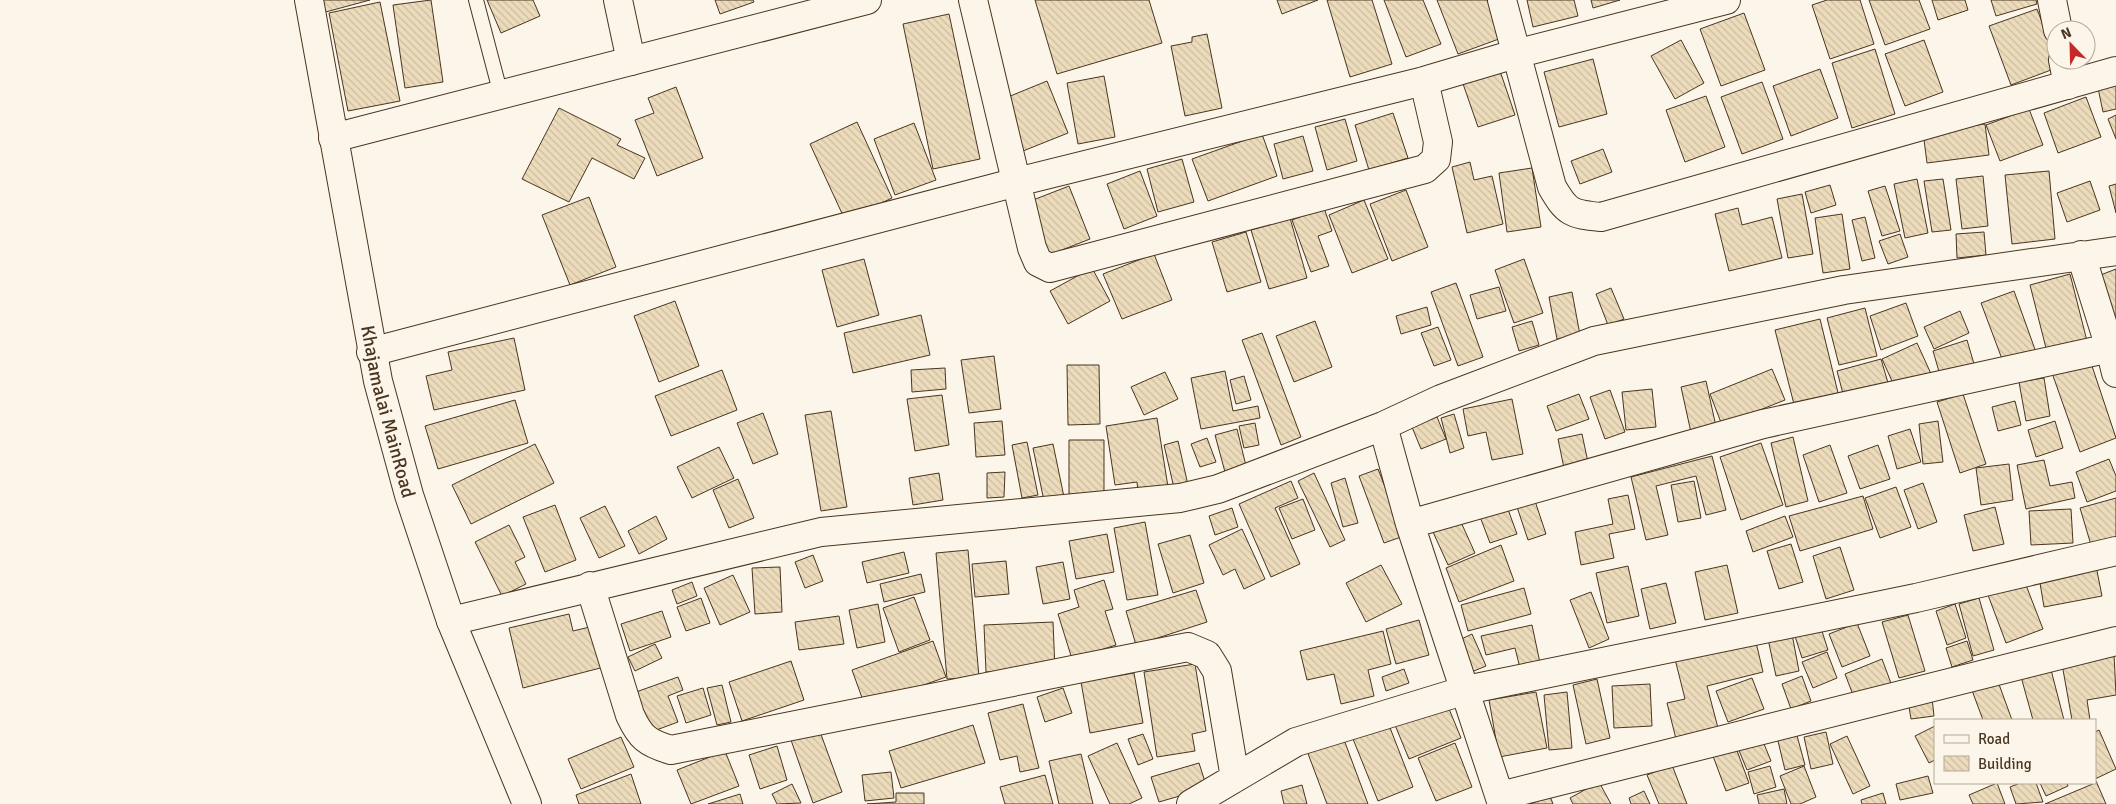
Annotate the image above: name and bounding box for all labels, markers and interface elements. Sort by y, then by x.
north arrow [2046,20,2096,70]
text: N [2058,24,2074,43]
street label: Khajamalai MainRoad [355,323,420,500]
legend [1934,719,2096,784]
text: Road [1978,730,2010,748]
text: Building [1978,755,2032,773]

